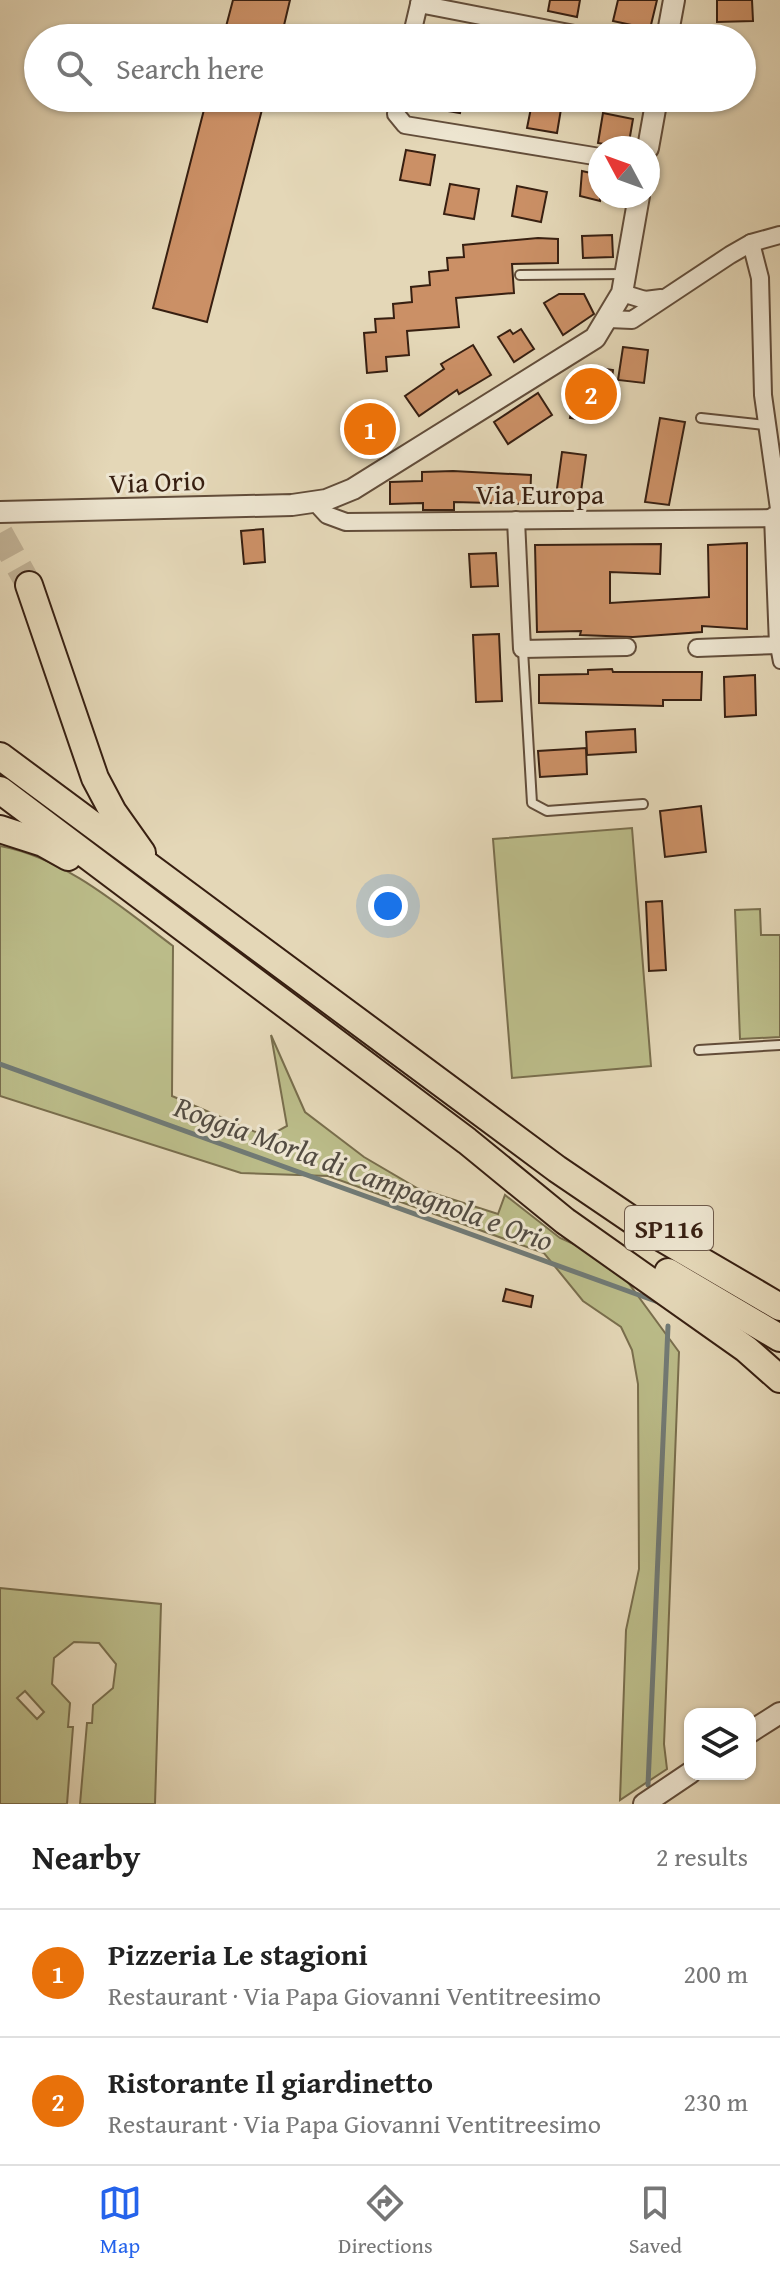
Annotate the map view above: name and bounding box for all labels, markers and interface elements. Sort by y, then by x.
search box [24,24,756,112]
icon: search [52,46,96,90]
text: Search here [116,46,264,90]
north arrow [588,136,660,208]
pin: 2 [565,364,617,424]
pin: 1 [344,399,396,459]
street label: Via Orio [108,459,206,503]
street label: Via Europa [476,473,605,514]
your location [368,886,408,926]
water label: Roggia Morla di Campagnola e Orio [168,1084,560,1262]
road number: SP116 [625,1206,713,1250]
map controls [684,1708,756,1780]
button: layers [684,1708,756,1780]
text: Nearby [32,1832,141,1881]
text: 2 results [656,1837,748,1876]
text: Pizzeria Le stagioni [108,1932,368,1976]
text: 1 [51,1954,65,1993]
text: 200 m [683,1954,748,1993]
text: Restaurant · Via Papa Giovanni Ventitreesimo [108,1976,601,2015]
text: Ristorante Il giardinetto [108,2060,433,2104]
text: 2 [51,2082,65,2121]
text: 230 m [683,2082,748,2121]
text: Restaurant · Via Papa Giovanni Ventitreesimo [108,2104,601,2143]
tab: Map [98,2181,142,2261]
tab: Directions [338,2181,433,2261]
tab: Saved [629,2181,682,2261]

